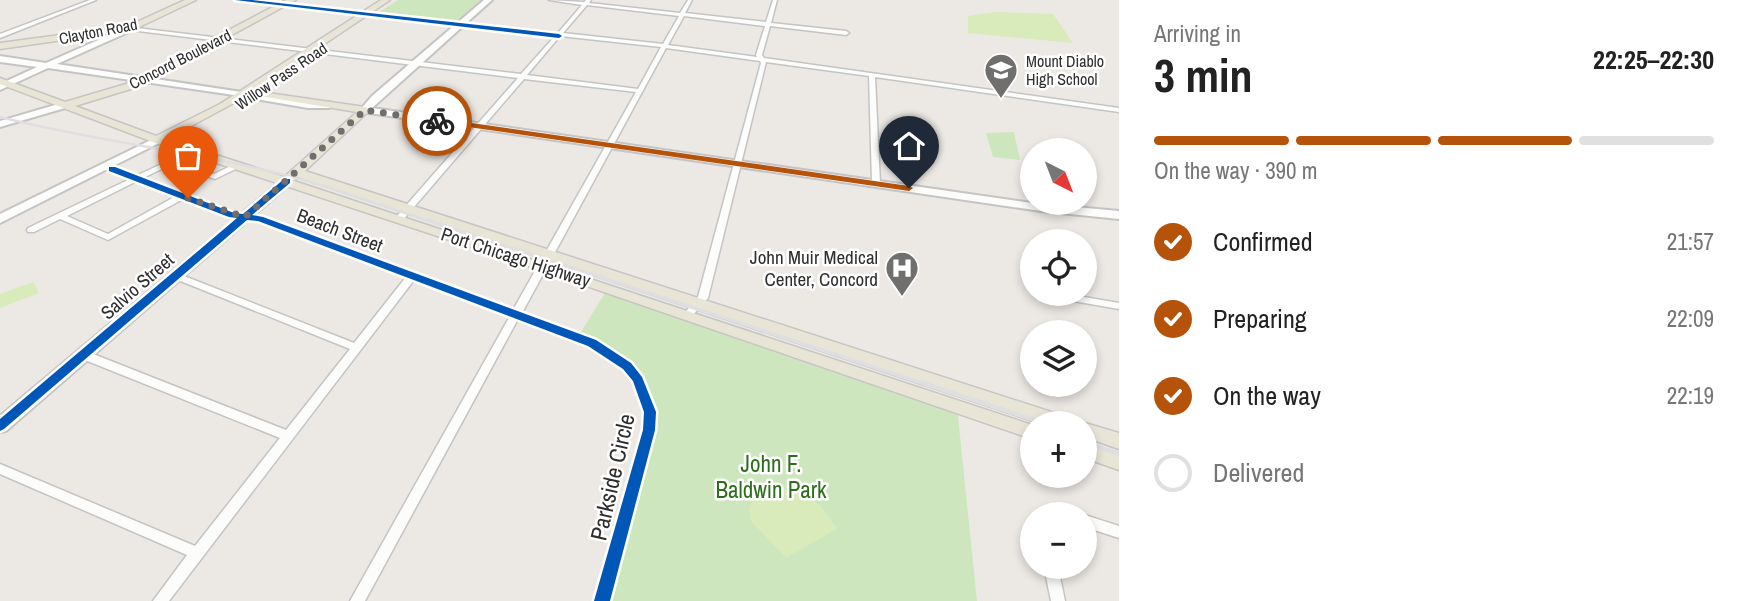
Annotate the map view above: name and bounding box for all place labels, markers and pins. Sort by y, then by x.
place label: Mount Diablo High School [1026,50,1104,90]
school or university icon: Mount Diablo High School [982,51,1020,100]
pin [879,116,939,188]
pin [158,126,218,198]
place label: John Muir Medical Center, Concord [750,244,878,292]
hospital icon: John Muir Medical Center, Concord [883,249,921,298]

